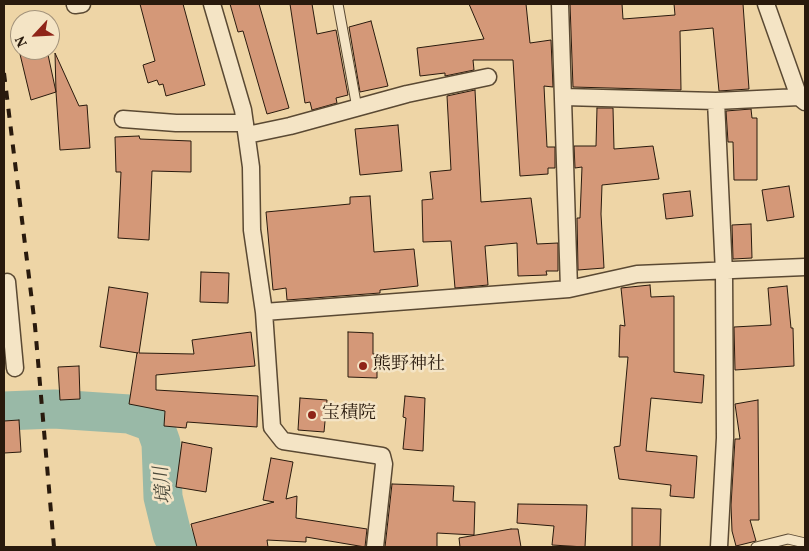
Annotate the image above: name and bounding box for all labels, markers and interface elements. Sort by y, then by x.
north arrow [10,10,60,60]
text: N [11,33,33,50]
place label: 熊野神社 [373,355,445,377]
marker: 熊野神社 [357,360,369,372]
place label: 宝積院 [322,404,376,426]
marker: 宝積院 [306,409,318,421]
water label: 境川 [152,465,178,505]

